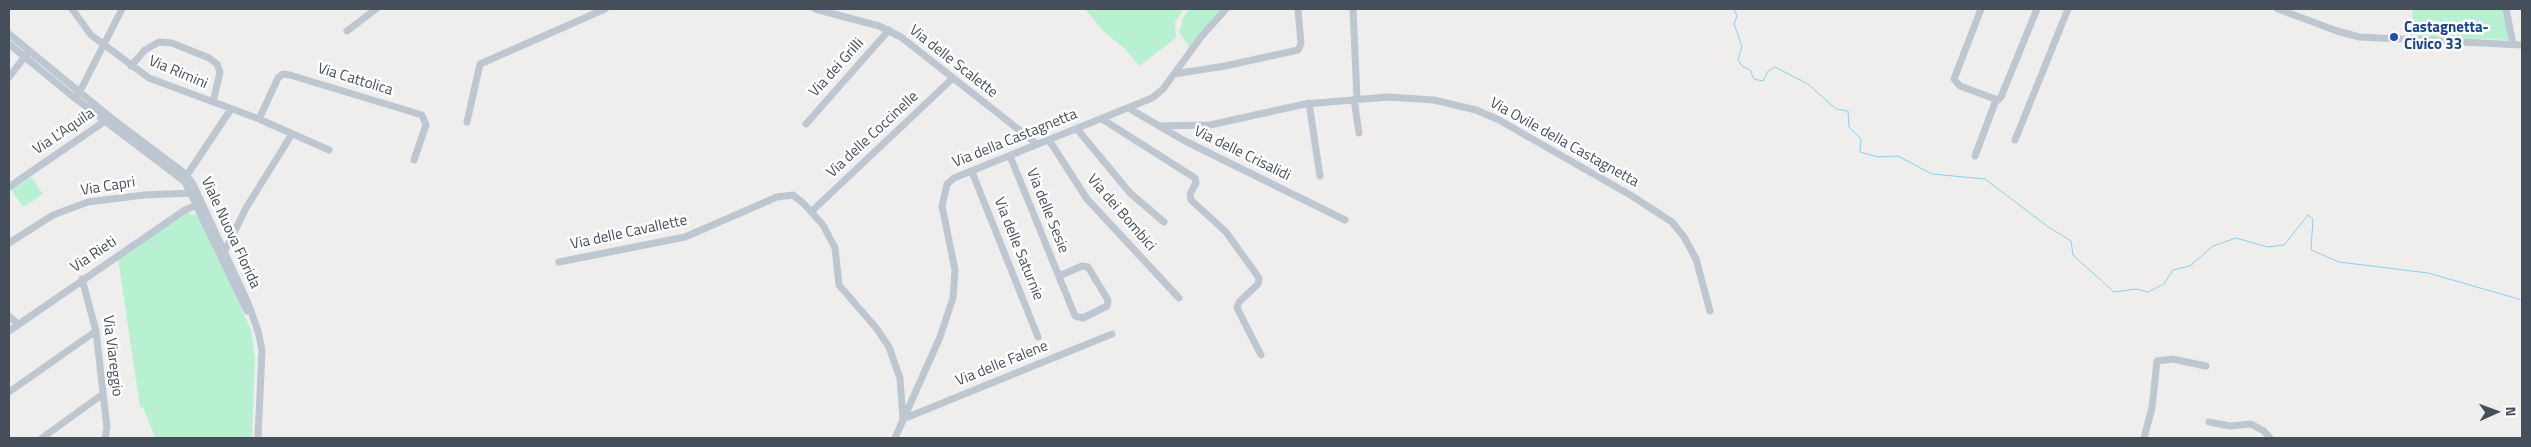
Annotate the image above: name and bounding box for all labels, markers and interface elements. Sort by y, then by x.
place label: Castagnetta- Civico 33 [2404,19,2489,54]
street label: Via delle Scalette [905,22,1001,102]
marker: Castagnetta- Civico 33 [2388,31,2400,43]
street label: Via dei Grilli [806,35,868,101]
street label: Via Rimini [146,53,210,93]
street label: Via Cattolica [315,60,395,100]
street label: Via delle Coccinelle [824,88,922,182]
street label: Via Ovile della Castagnetta [1486,95,1642,191]
street label: Via L'Aquila [30,105,98,159]
street label: Via della Castagnetta [950,106,1080,172]
street label: Via delle Crisalidi [1191,123,1293,185]
street label: Via delle Sesie [1022,166,1072,256]
street label: Via dei Bombici [1083,171,1159,255]
street label: Via Capri [79,174,137,200]
street label: Viale Nuova Florida [196,174,264,292]
street label: Via delle Saturnie [989,195,1047,303]
street label: Via delle Cavallette [569,212,689,254]
street label: Via Rieti [68,233,120,277]
street label: Via Viareggio [98,314,126,398]
street label: Via delle Falene [953,337,1051,391]
north arrow [2471,387,2521,437]
text: N [2501,406,2522,417]

